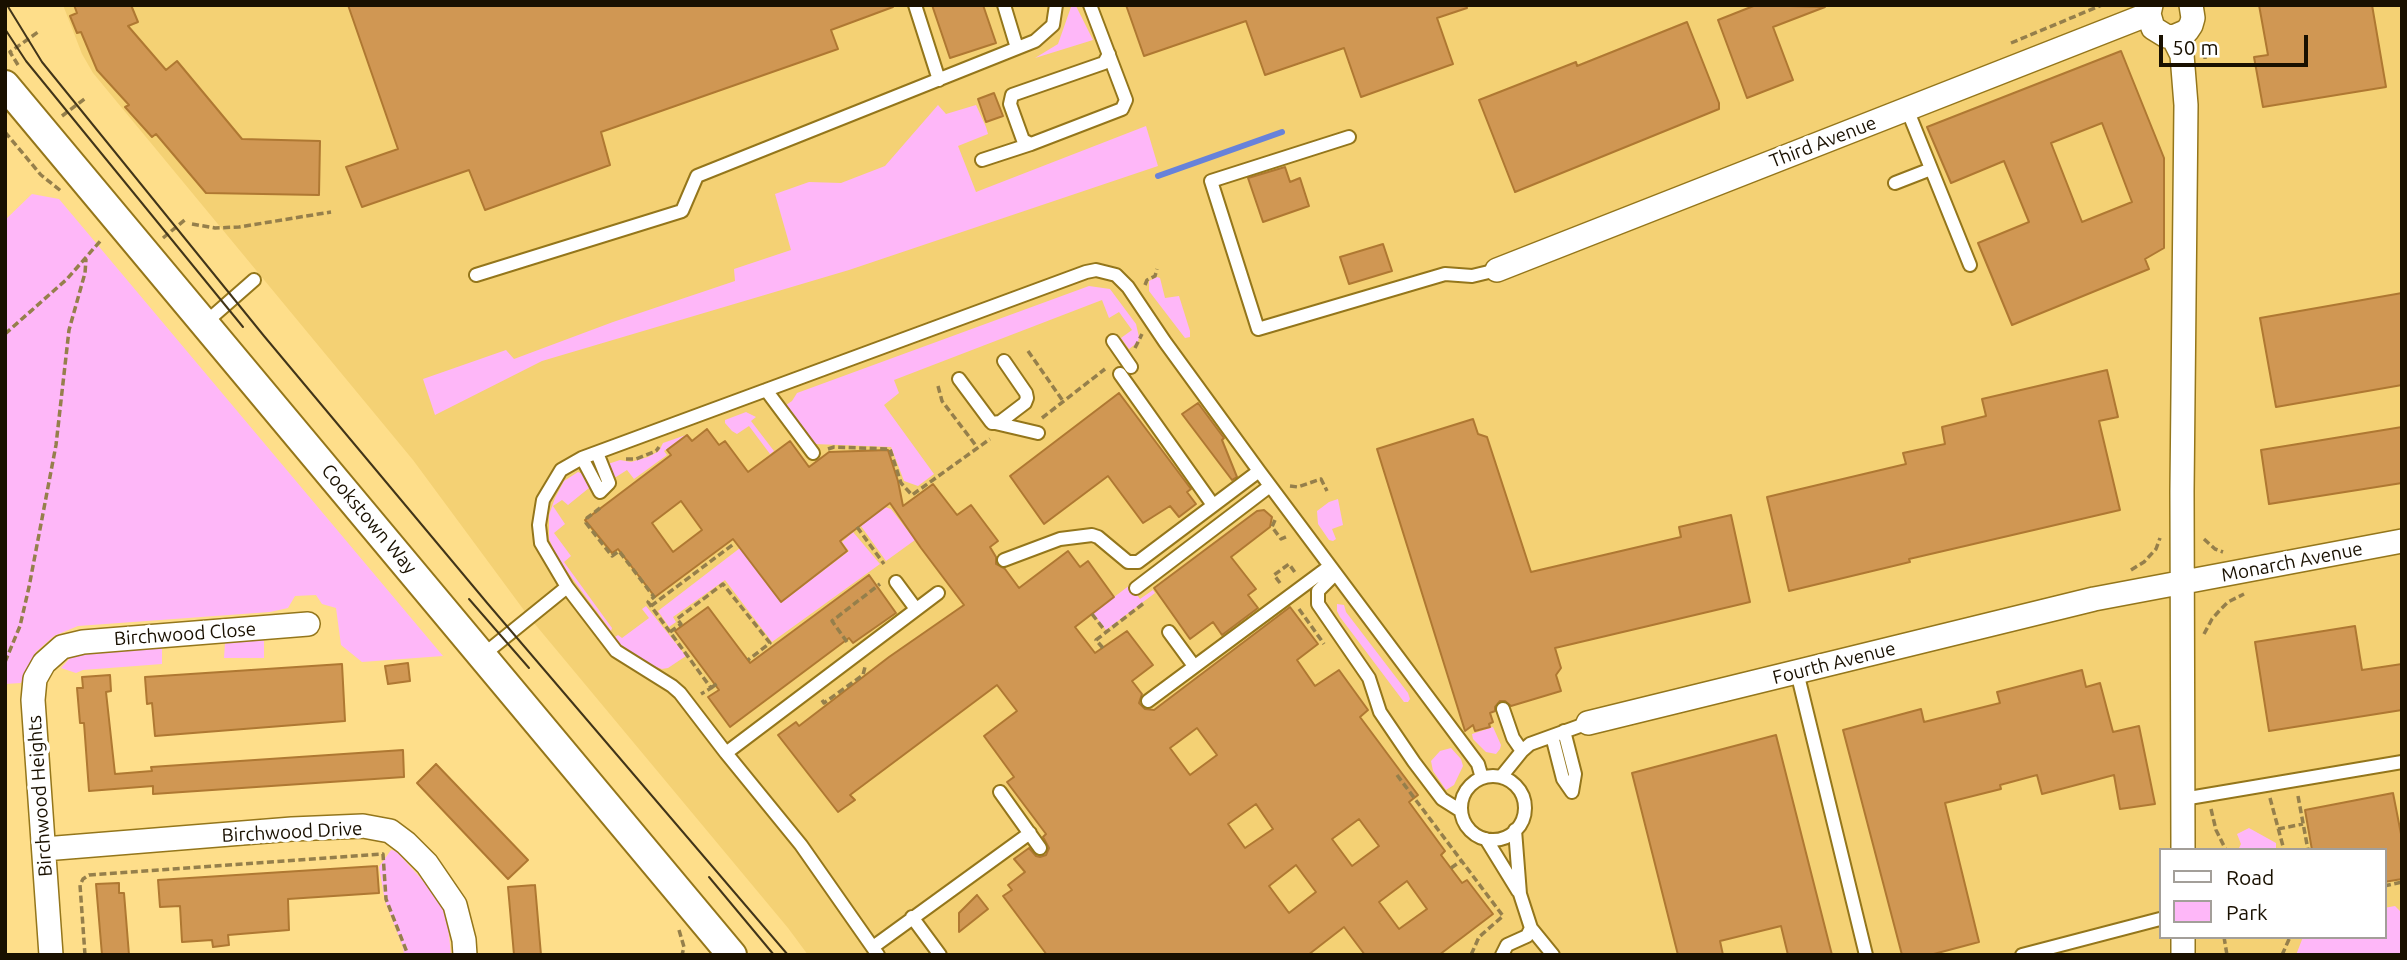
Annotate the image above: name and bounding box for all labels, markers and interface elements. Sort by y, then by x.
scale bar [2162,21,2311,65]
text: 50 m [2172,35,2219,59]
street label: Third Avenue [1766,111,1880,173]
street label: Cookstown Way [316,459,422,579]
street label: Monarch Avenue [2219,537,2365,587]
street label: Birchwood Close [113,618,257,650]
street label: Fourth Avenue [1770,637,1898,689]
street label: Birchwood Heights [23,715,57,877]
street label: Birchwood Drive [221,817,363,847]
legend [2158,848,2386,939]
text: Road [2226,865,2274,889]
text: Park [2226,900,2268,924]

